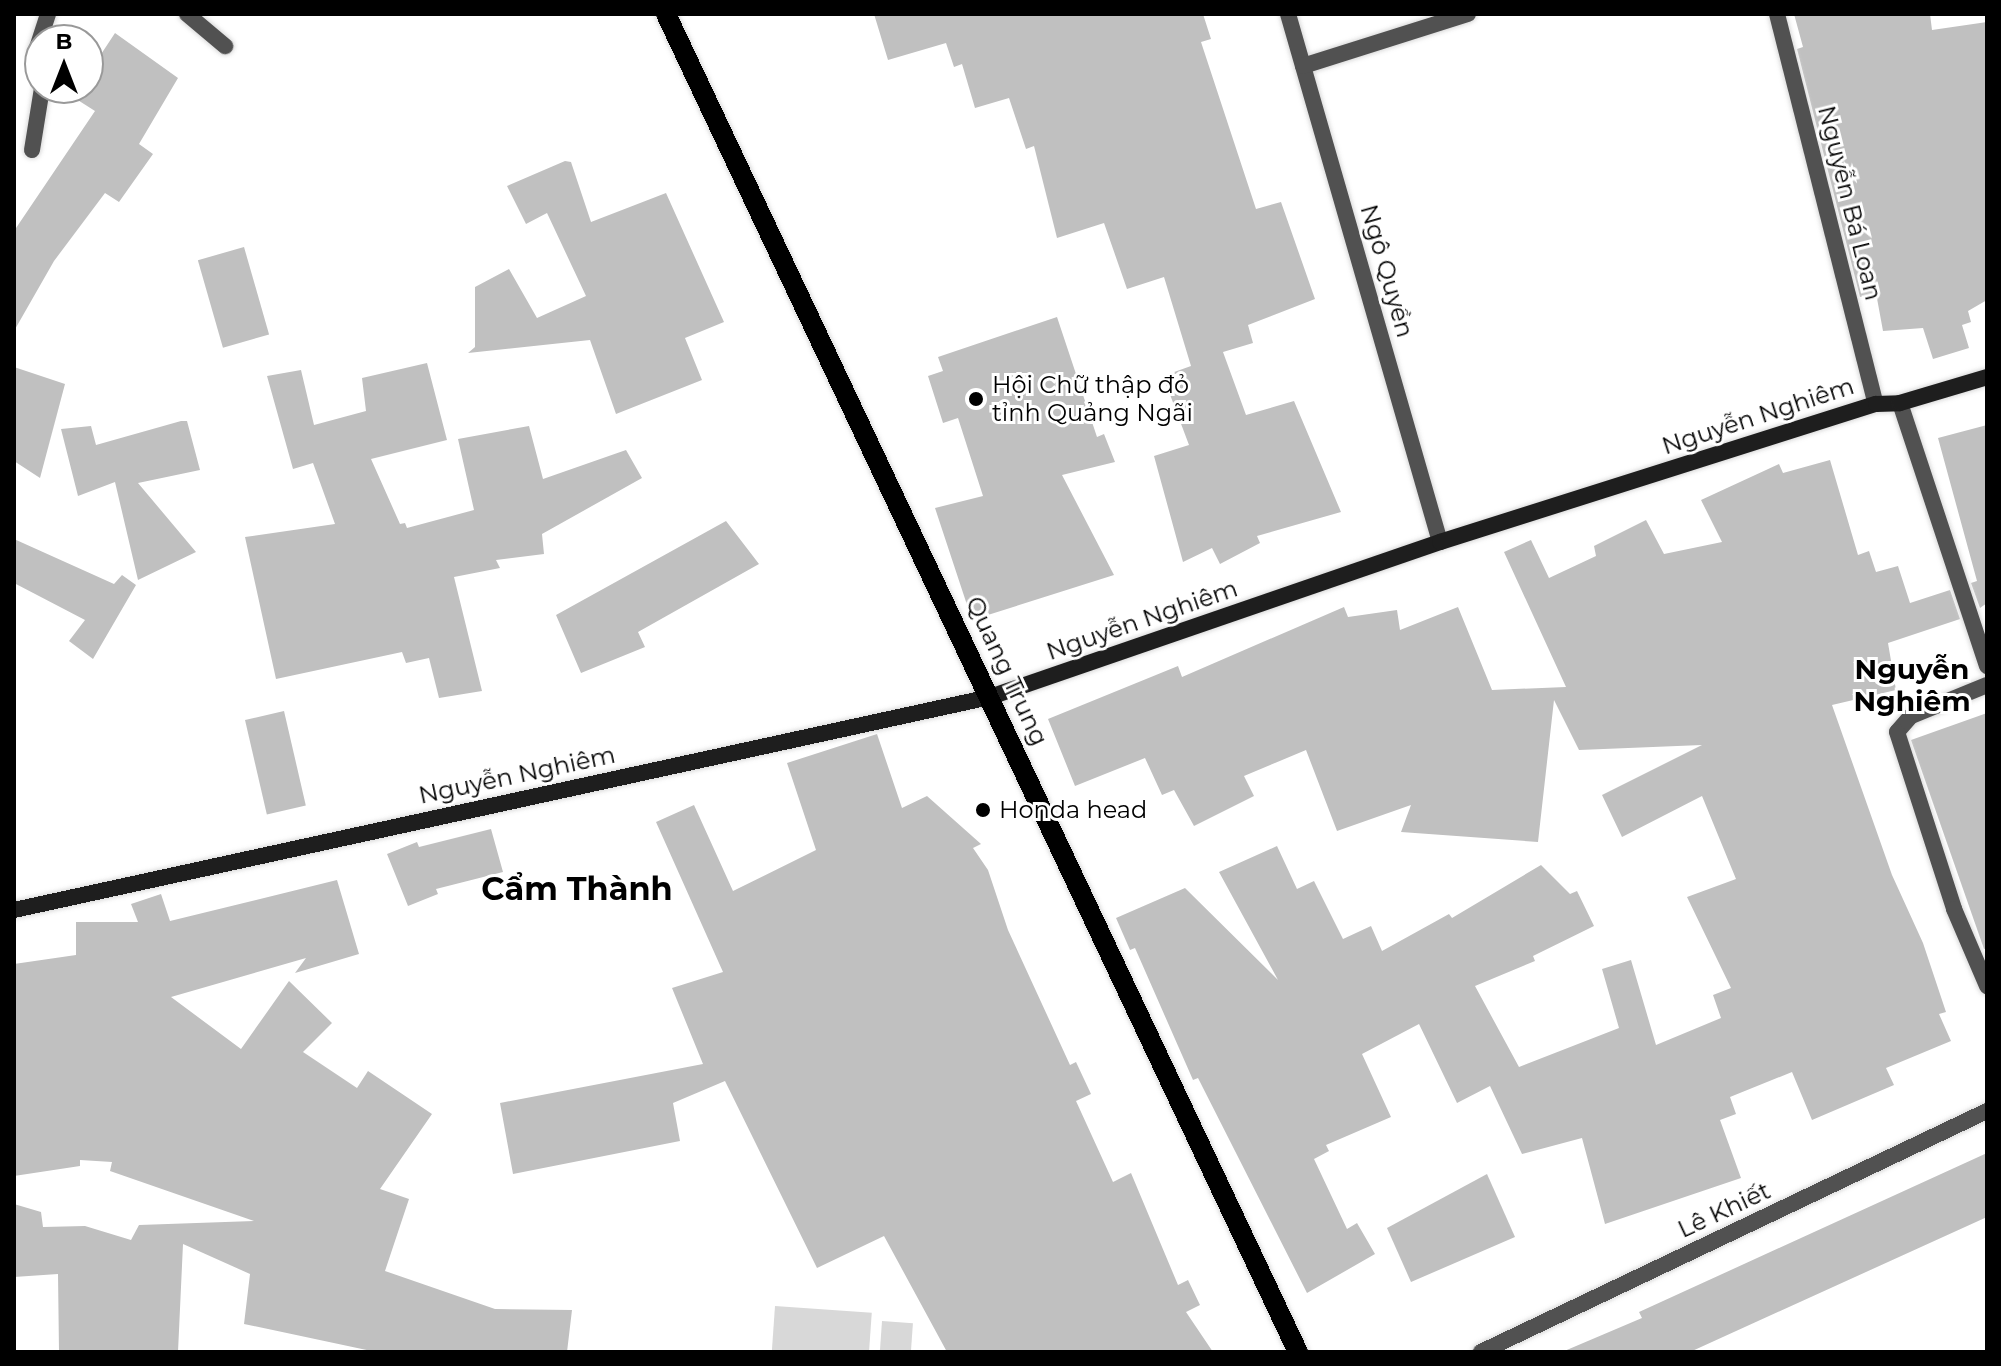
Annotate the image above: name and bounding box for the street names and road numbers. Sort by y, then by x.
street label: Nguyễn Bá Loan [1812,103,1888,303]
street label: Ngô Quyền [1354,201,1420,341]
street label: Nguyễn Nghiêm [1658,371,1858,461]
street label: Nguyễn Nghiêm [1043,574,1241,666]
street label: Quang Trung [960,592,1054,750]
street label: Nguyễn Nghiêm [416,740,618,810]
street label: Lê Khiết [1673,1176,1775,1244]

